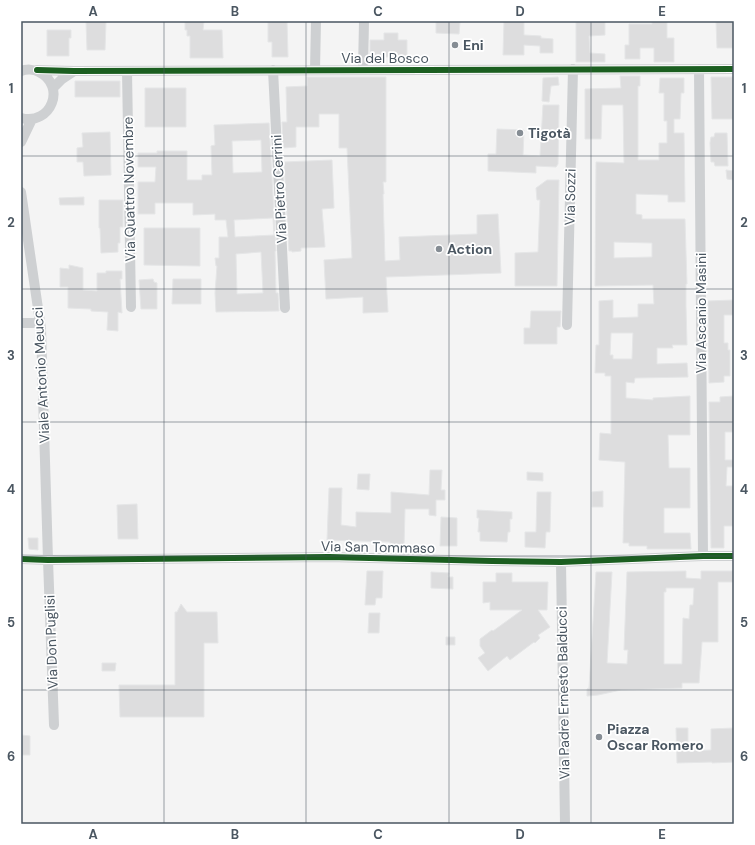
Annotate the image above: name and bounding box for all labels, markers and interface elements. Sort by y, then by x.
text: A [88,3,98,20]
text: B [231,3,239,20]
text: C [373,3,383,20]
text: D [515,3,525,20]
text: E [658,3,666,20]
place label: Eni [463,36,484,54]
marker: Eni [450,40,460,50]
street label: Via del Bosco [341,49,429,67]
text: 1 [9,80,13,97]
text: 1 [742,80,746,97]
street label: Via Quattro Novembre [119,116,139,262]
place label: Tigotà [528,124,571,142]
marker: Tigotà [515,128,525,138]
street label: Via Pietro Cerrini [267,134,291,244]
street label: Via Sozzi [561,169,579,225]
text: 2 [7,214,15,231]
text: 2 [740,214,748,231]
place label: Action [447,240,492,258]
marker: Action [434,244,444,254]
street label: Via Ascanio Masini [692,253,710,373]
street label: Viale Antonio Meucci [28,306,54,444]
text: 3 [7,347,15,364]
text: 3 [740,347,748,364]
text: 4 [7,481,15,498]
text: 4 [740,481,748,498]
street label: Via San Tommaso [321,537,435,557]
street label: Via Don Puglisi [40,594,62,690]
street label: Via Padre Ernesto Balducci [552,606,574,780]
text: 5 [7,614,15,631]
text: 5 [740,614,748,631]
place label: Piazza Oscar Romero [607,720,704,754]
marker: Piazza Oscar Romero [594,732,604,742]
text: 6 [7,748,15,765]
text: 6 [740,748,748,765]
text: A [88,826,98,843]
text: B [231,826,239,843]
text: C [373,826,383,843]
text: D [515,826,525,843]
text: E [658,826,666,843]

